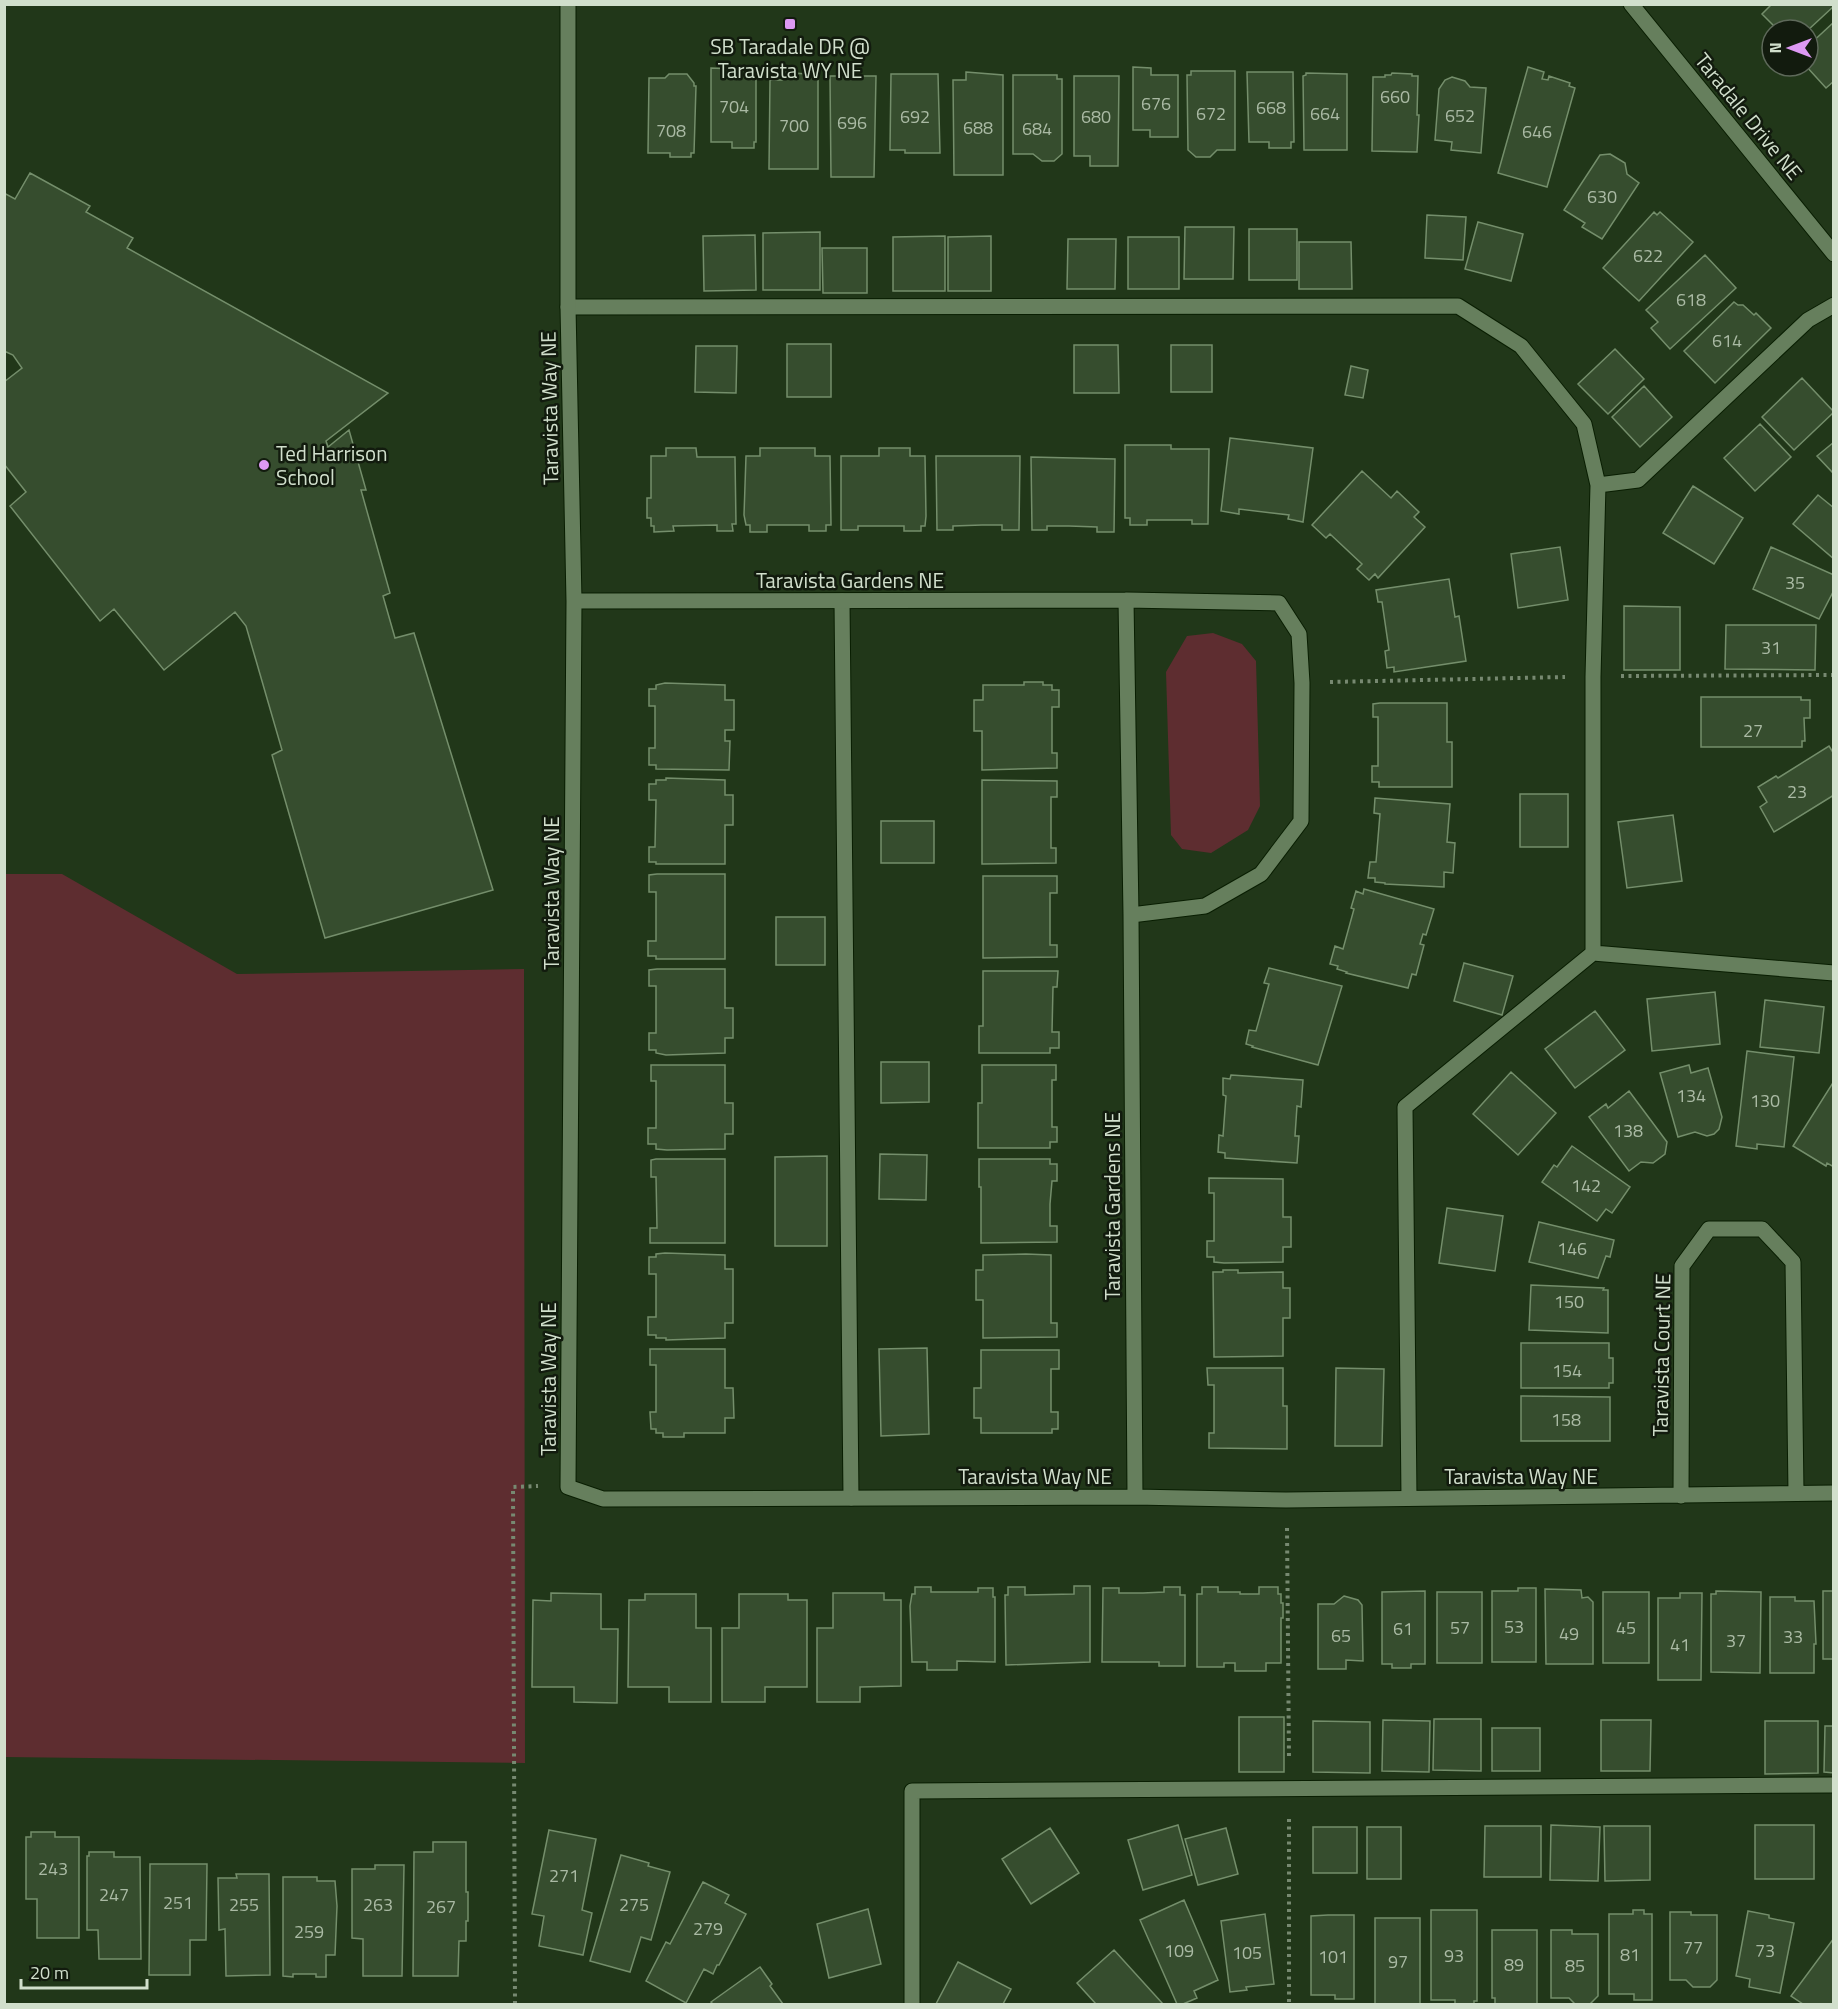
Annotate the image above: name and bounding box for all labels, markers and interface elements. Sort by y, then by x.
marker: SB Taradale DR @ Taravista WY NE [783,17,797,31]
north arrow [1760,18,1820,78]
place label: SB Taradale DR @ Taravista WY NE [710,30,870,86]
street label: Taradale Drive NE [1690,48,1808,184]
house number: 660 [1380,83,1410,110]
house number: 676 [1141,90,1171,117]
house number: 704 [719,93,749,120]
house number: 668 [1256,94,1286,121]
house number: 672 [1196,100,1226,127]
house number: 664 [1310,100,1340,127]
house number: 652 [1445,102,1475,129]
house number: 692 [900,103,930,130]
house number: 680 [1081,103,1111,130]
house number: 696 [837,109,867,136]
house number: 700 [779,112,809,139]
house number: 688 [963,114,993,141]
house number: 684 [1022,115,1052,142]
house number: 708 [656,117,686,144]
house number: 646 [1522,118,1552,145]
house number: 630 [1587,183,1617,210]
house number: 622 [1633,242,1663,269]
house number: 618 [1676,286,1706,313]
house number: 614 [1712,327,1742,354]
street label: Taravista Way NE [532,331,566,485]
place label: Ted Harrison School [276,437,387,493]
marker: Ted Harrison School [257,458,271,472]
street label: Taravista Gardens NE [756,564,944,596]
house number: 35 [1785,569,1805,596]
house number: 31 [1761,634,1781,661]
house number: 27 [1743,717,1763,744]
house number: 23 [1787,778,1807,805]
street label: Taravista Way NE [535,816,567,970]
house number: 134 [1676,1082,1706,1109]
house number: 130 [1750,1087,1780,1114]
street label: Taravista Gardens NE [1096,1112,1128,1300]
house number: 138 [1613,1117,1643,1144]
house number: 142 [1571,1172,1601,1199]
house number: 146 [1557,1235,1587,1262]
street label: Taravista Court NE [1644,1273,1678,1437]
house number: 150 [1554,1288,1584,1315]
street label: Taravista Way NE [532,1302,564,1456]
house number: 154 [1552,1357,1582,1384]
house number: 158 [1551,1406,1581,1433]
street label: Taravista Way NE [958,1460,1112,1492]
street label: Taravista Way NE [1444,1460,1598,1492]
house number: 53 [1504,1613,1524,1640]
house number: 57 [1450,1614,1470,1641]
house number: 45 [1616,1614,1636,1641]
house number: 61 [1393,1615,1413,1642]
house number: 49 [1559,1620,1579,1647]
house number: 65 [1331,1622,1351,1649]
house number: 33 [1783,1623,1803,1650]
house number: 37 [1726,1627,1746,1654]
house number: 41 [1670,1631,1690,1658]
house number: 243 [38,1855,68,1882]
house number: 271 [549,1862,579,1889]
house number: 247 [99,1881,129,1908]
house number: 251 [163,1889,193,1916]
house number: 255 [229,1891,259,1918]
house number: 263 [363,1891,393,1918]
house number: 275 [619,1891,649,1918]
house number: 267 [426,1893,456,1920]
house number: 279 [693,1915,723,1942]
house number: 259 [294,1918,324,1945]
house number: 77 [1683,1934,1703,1961]
house number: 109 [1164,1937,1194,1964]
house number: 73 [1755,1937,1775,1964]
house number: 105 [1232,1939,1262,1966]
house number: 81 [1620,1941,1640,1968]
house number: 93 [1444,1942,1464,1969]
house number: 101 [1318,1943,1348,1970]
house number: 97 [1388,1948,1408,1975]
house number: 89 [1504,1951,1524,1978]
scale bar [21,1952,147,1990]
house number: 85 [1565,1952,1585,1979]
text: 20 m [30,1959,69,1986]

